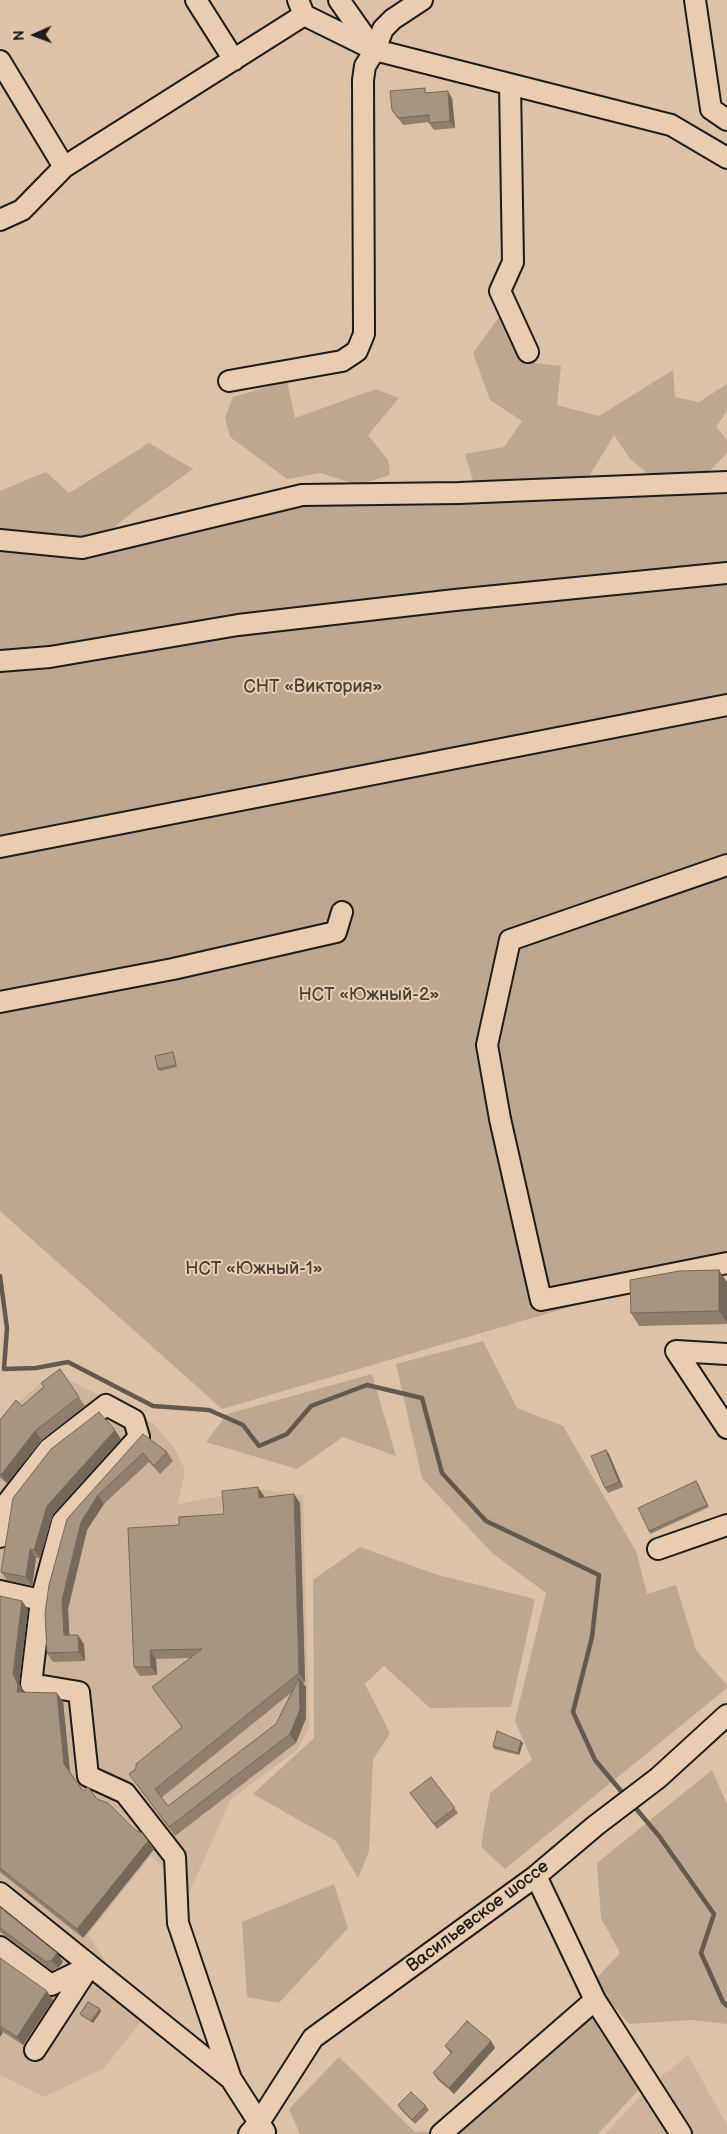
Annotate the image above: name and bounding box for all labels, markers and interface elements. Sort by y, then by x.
north arrow [10,10,60,60]
text: N [11,30,28,41]
park label: СНТ «Виктория» [243,676,383,698]
park label: НСТ «Южный-2» [298,984,440,1006]
park label: НСТ «Южный-1» [185,1258,323,1280]
street label: Васильевское шоссе [402,1856,554,1978]

